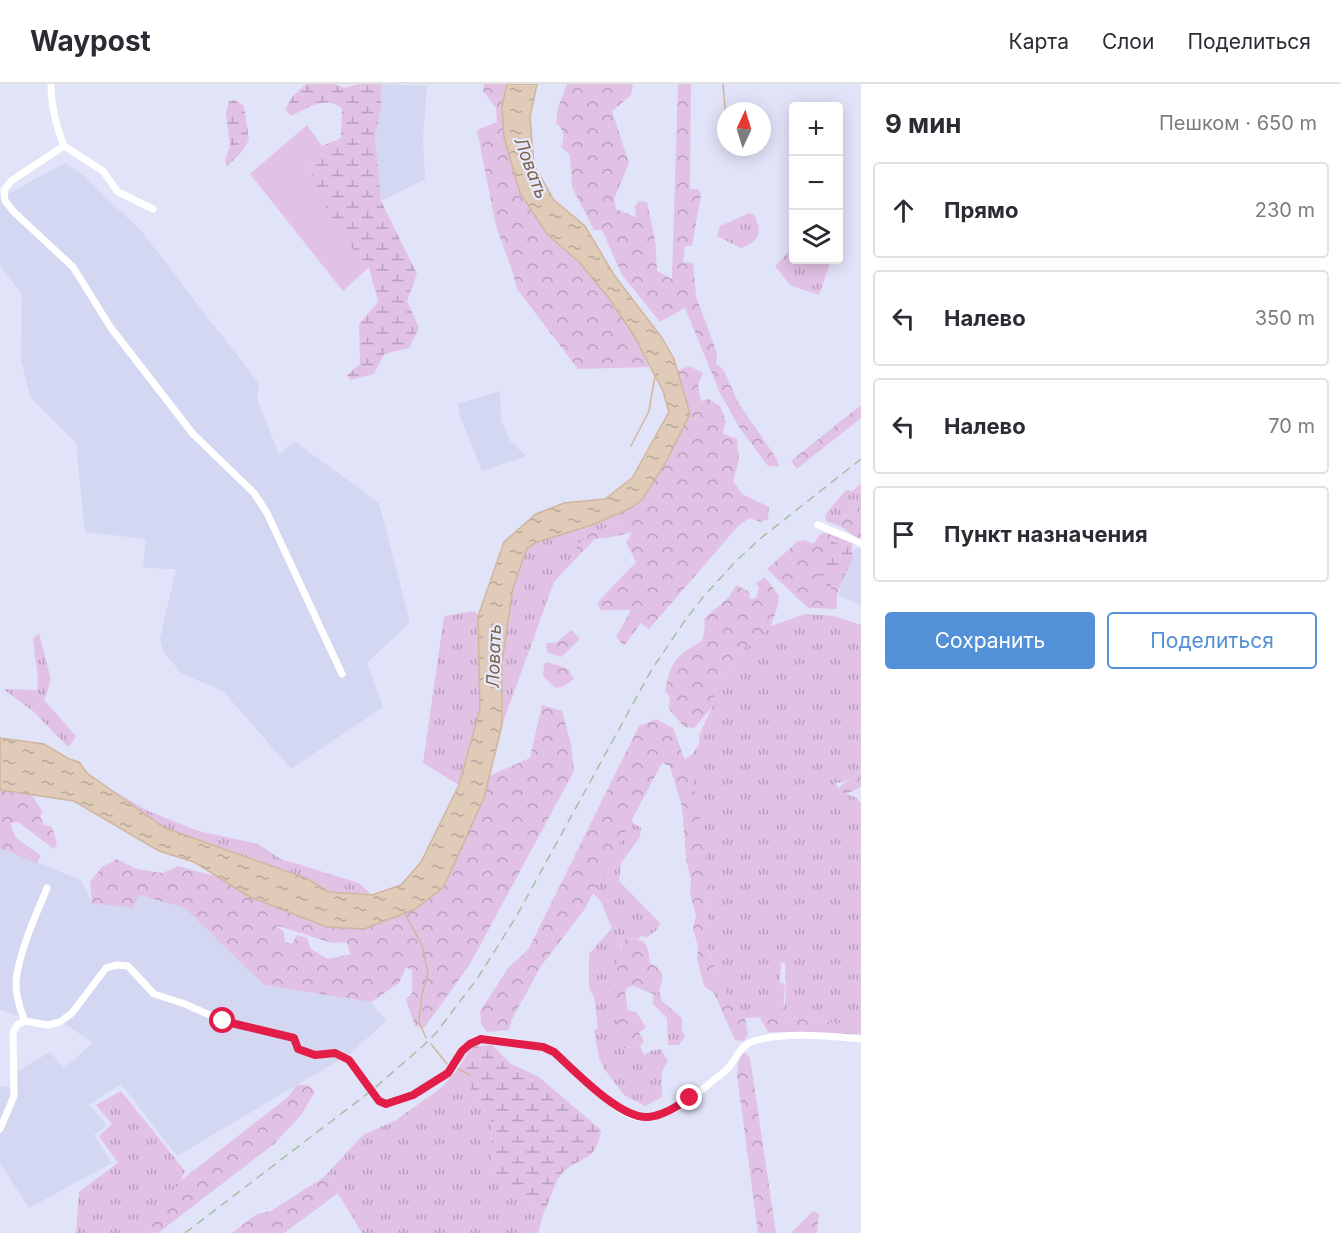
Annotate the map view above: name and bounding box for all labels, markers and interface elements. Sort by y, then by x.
text: Waypost [30,24,151,58]
text: Карта [1009,29,1069,54]
text: Слои [1102,29,1154,54]
text: Поделиться [1187,29,1311,54]
north arrow [717,102,771,156]
map controls [789,102,843,264]
button: + [789,102,843,156]
text: 9 мин [885,108,962,139]
text: Пешком · 650 m [1159,111,1317,135]
water label: Ловать [510,134,553,202]
button: − [789,156,843,210]
icon: ahead [887,194,920,227]
text: Прямо [944,197,1018,223]
text: 230 m [1255,198,1315,222]
button: layers [789,210,843,264]
icon: left [887,302,920,335]
text: Налево [944,305,1026,331]
text: 350 m [1255,306,1315,330]
icon: left [887,410,920,443]
text: Налево [944,413,1026,439]
text: 70 m [1268,414,1315,438]
icon: arrive [887,518,920,551]
text: Пункт назначения [944,521,1148,547]
button: Сохранить [885,612,1095,669]
button: Поделиться [1107,612,1317,669]
water label: Ловать [482,624,505,688]
route start [209,1007,235,1033]
route end [676,1084,702,1110]

